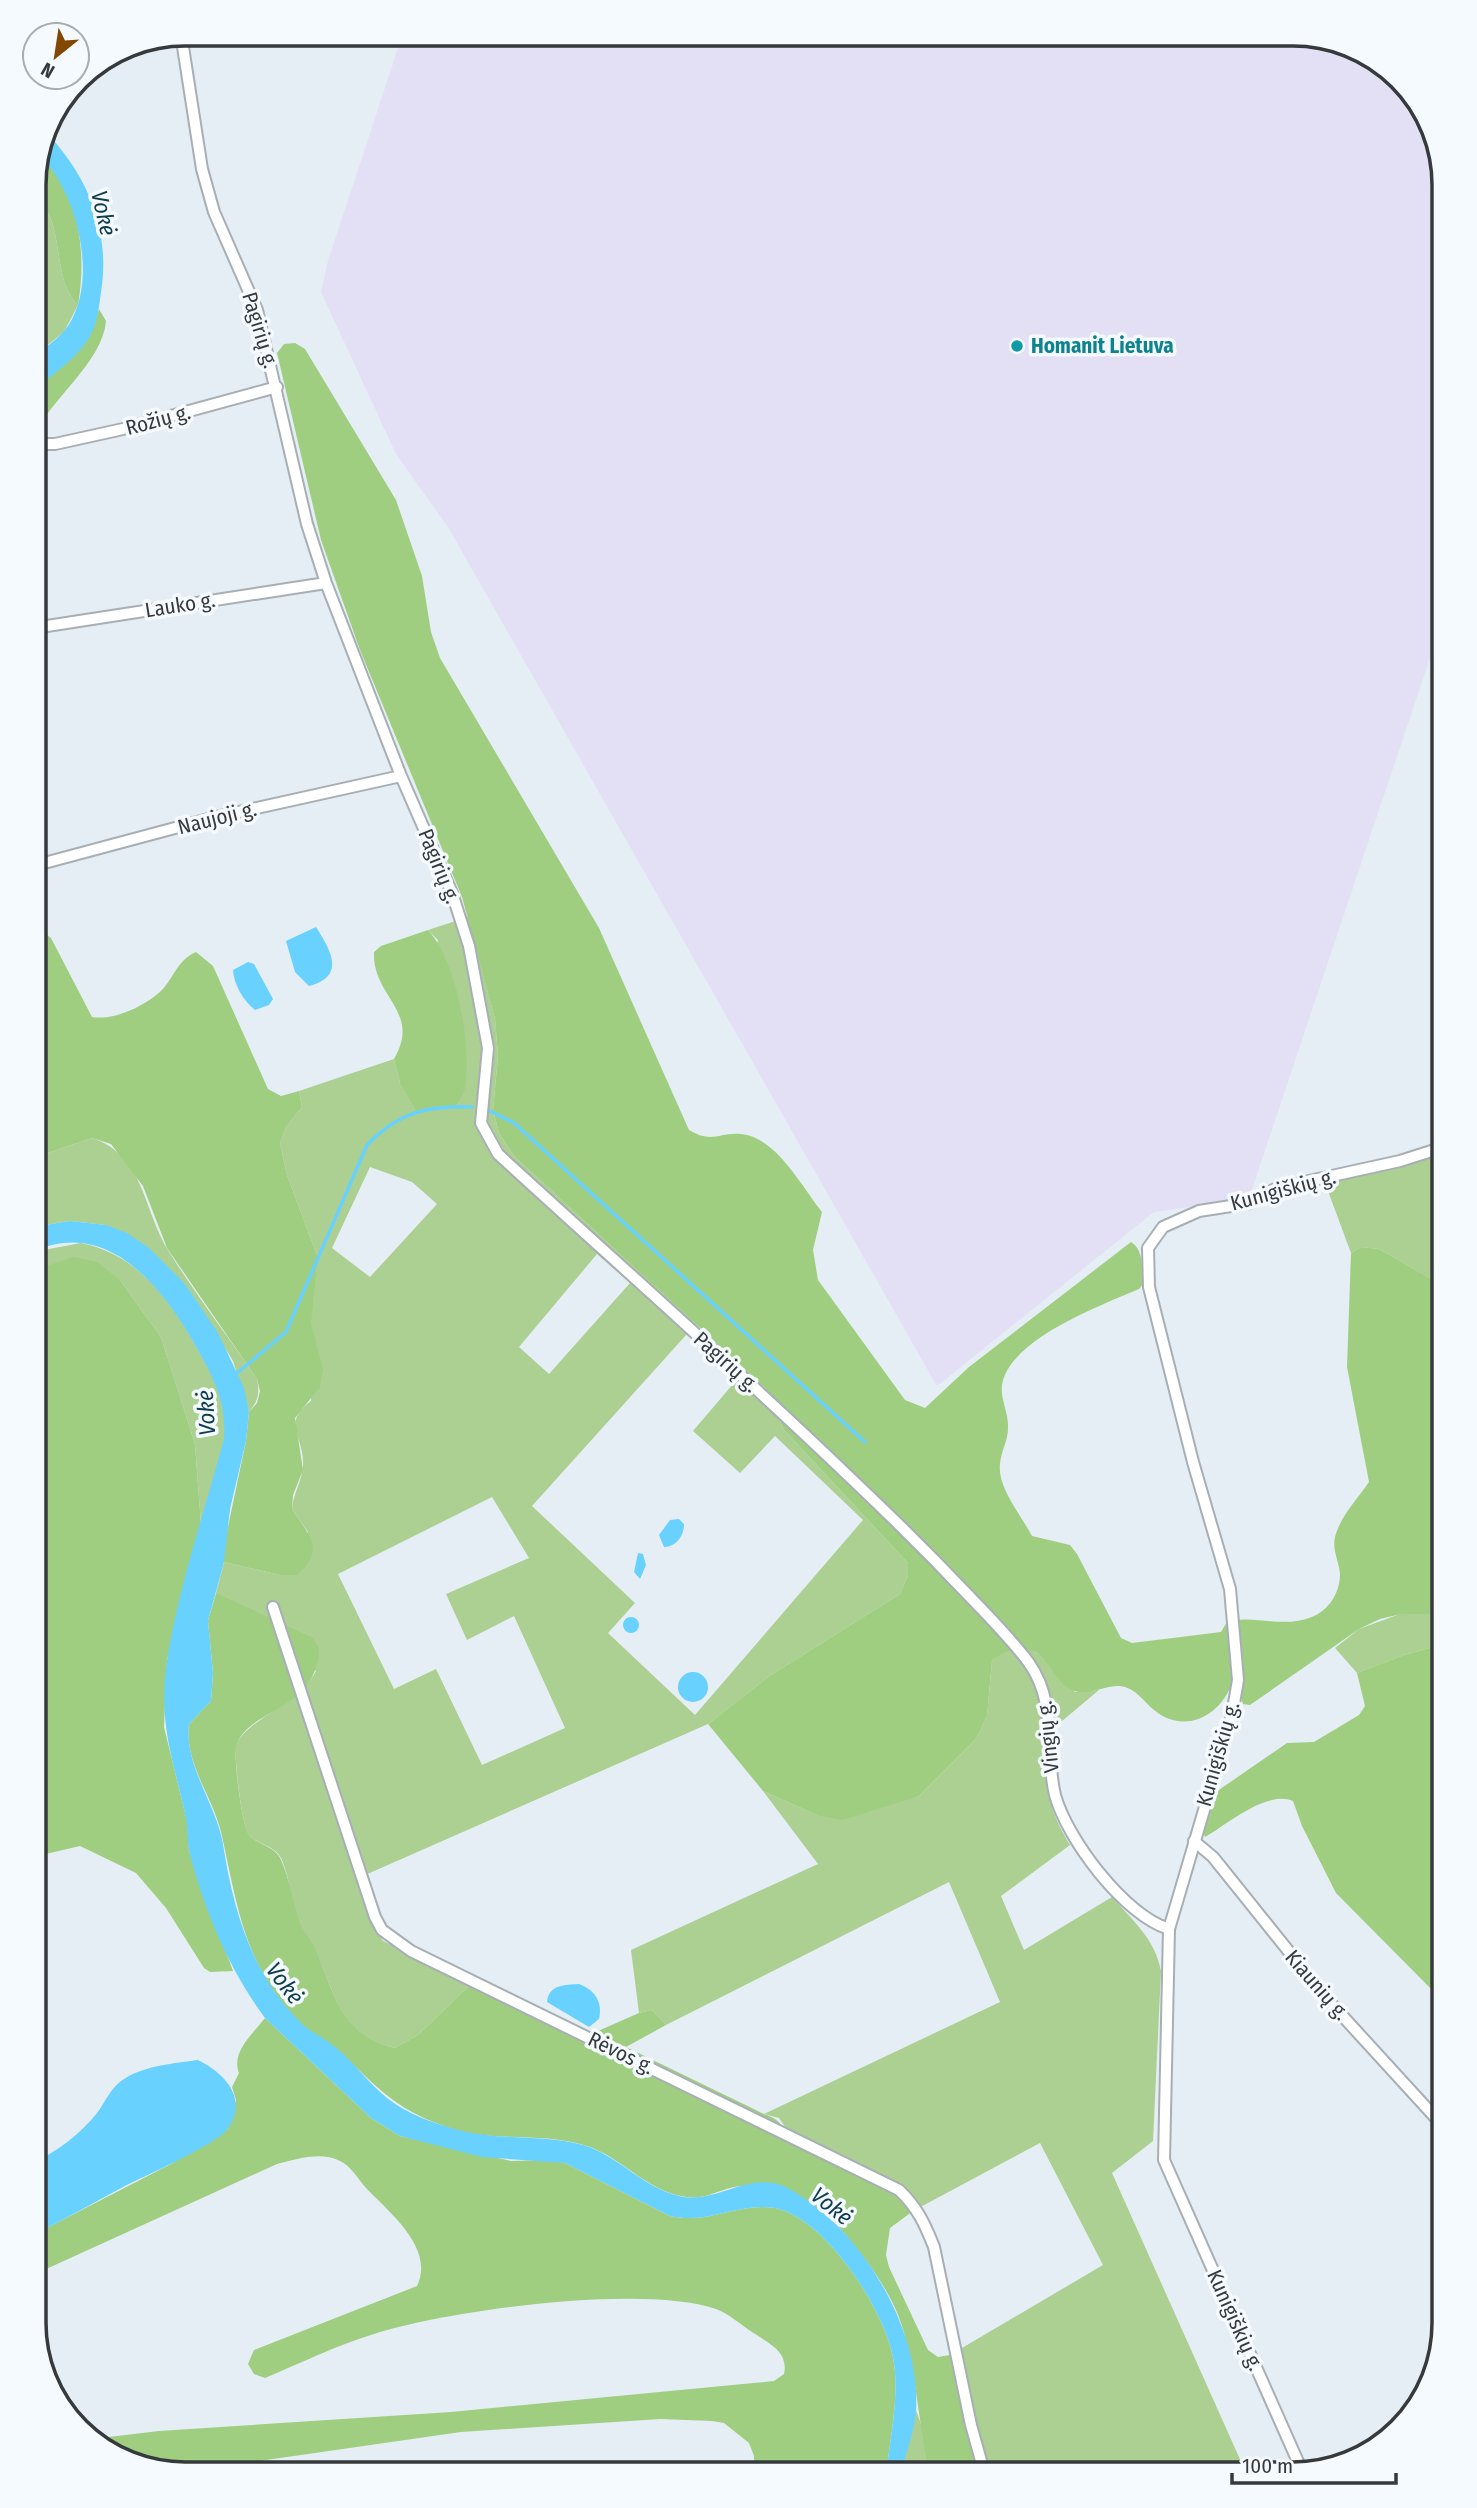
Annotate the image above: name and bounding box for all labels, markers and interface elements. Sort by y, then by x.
north arrow [21,21,91,91]
text: N [37,57,58,83]
water label: Vokė [85,188,123,238]
street label: Pagirių g. [236,289,284,371]
place label: Homanit Lietuva [1031,333,1174,359]
marker: Homanit Lietuva [1009,338,1025,354]
street label: Rožių g. [123,399,193,441]
street label: Lauko g. [143,587,217,623]
street label: Naujoji g. [175,796,259,840]
street label: Pagirių g. [412,825,466,907]
street label: Kunigiškių g. [1228,1164,1338,1216]
street label: Pagirių g. [688,1326,764,1398]
water label: Vokė [191,1390,221,1436]
street label: Kunigiškių g. [1191,1699,1245,1809]
street label: Vingių g. [1031,1700,1065,1774]
street label: Kiaunių g. [1280,1945,1354,2025]
water label: Vokė [260,1956,310,2010]
street label: Rėvos g. [584,2026,658,2080]
water label: Vokė [806,2181,858,2231]
street label: Kunigiškių g. [1201,2266,1269,2374]
scale bar [1232,2442,1396,2486]
text: 100 m [1242,2453,1293,2479]

